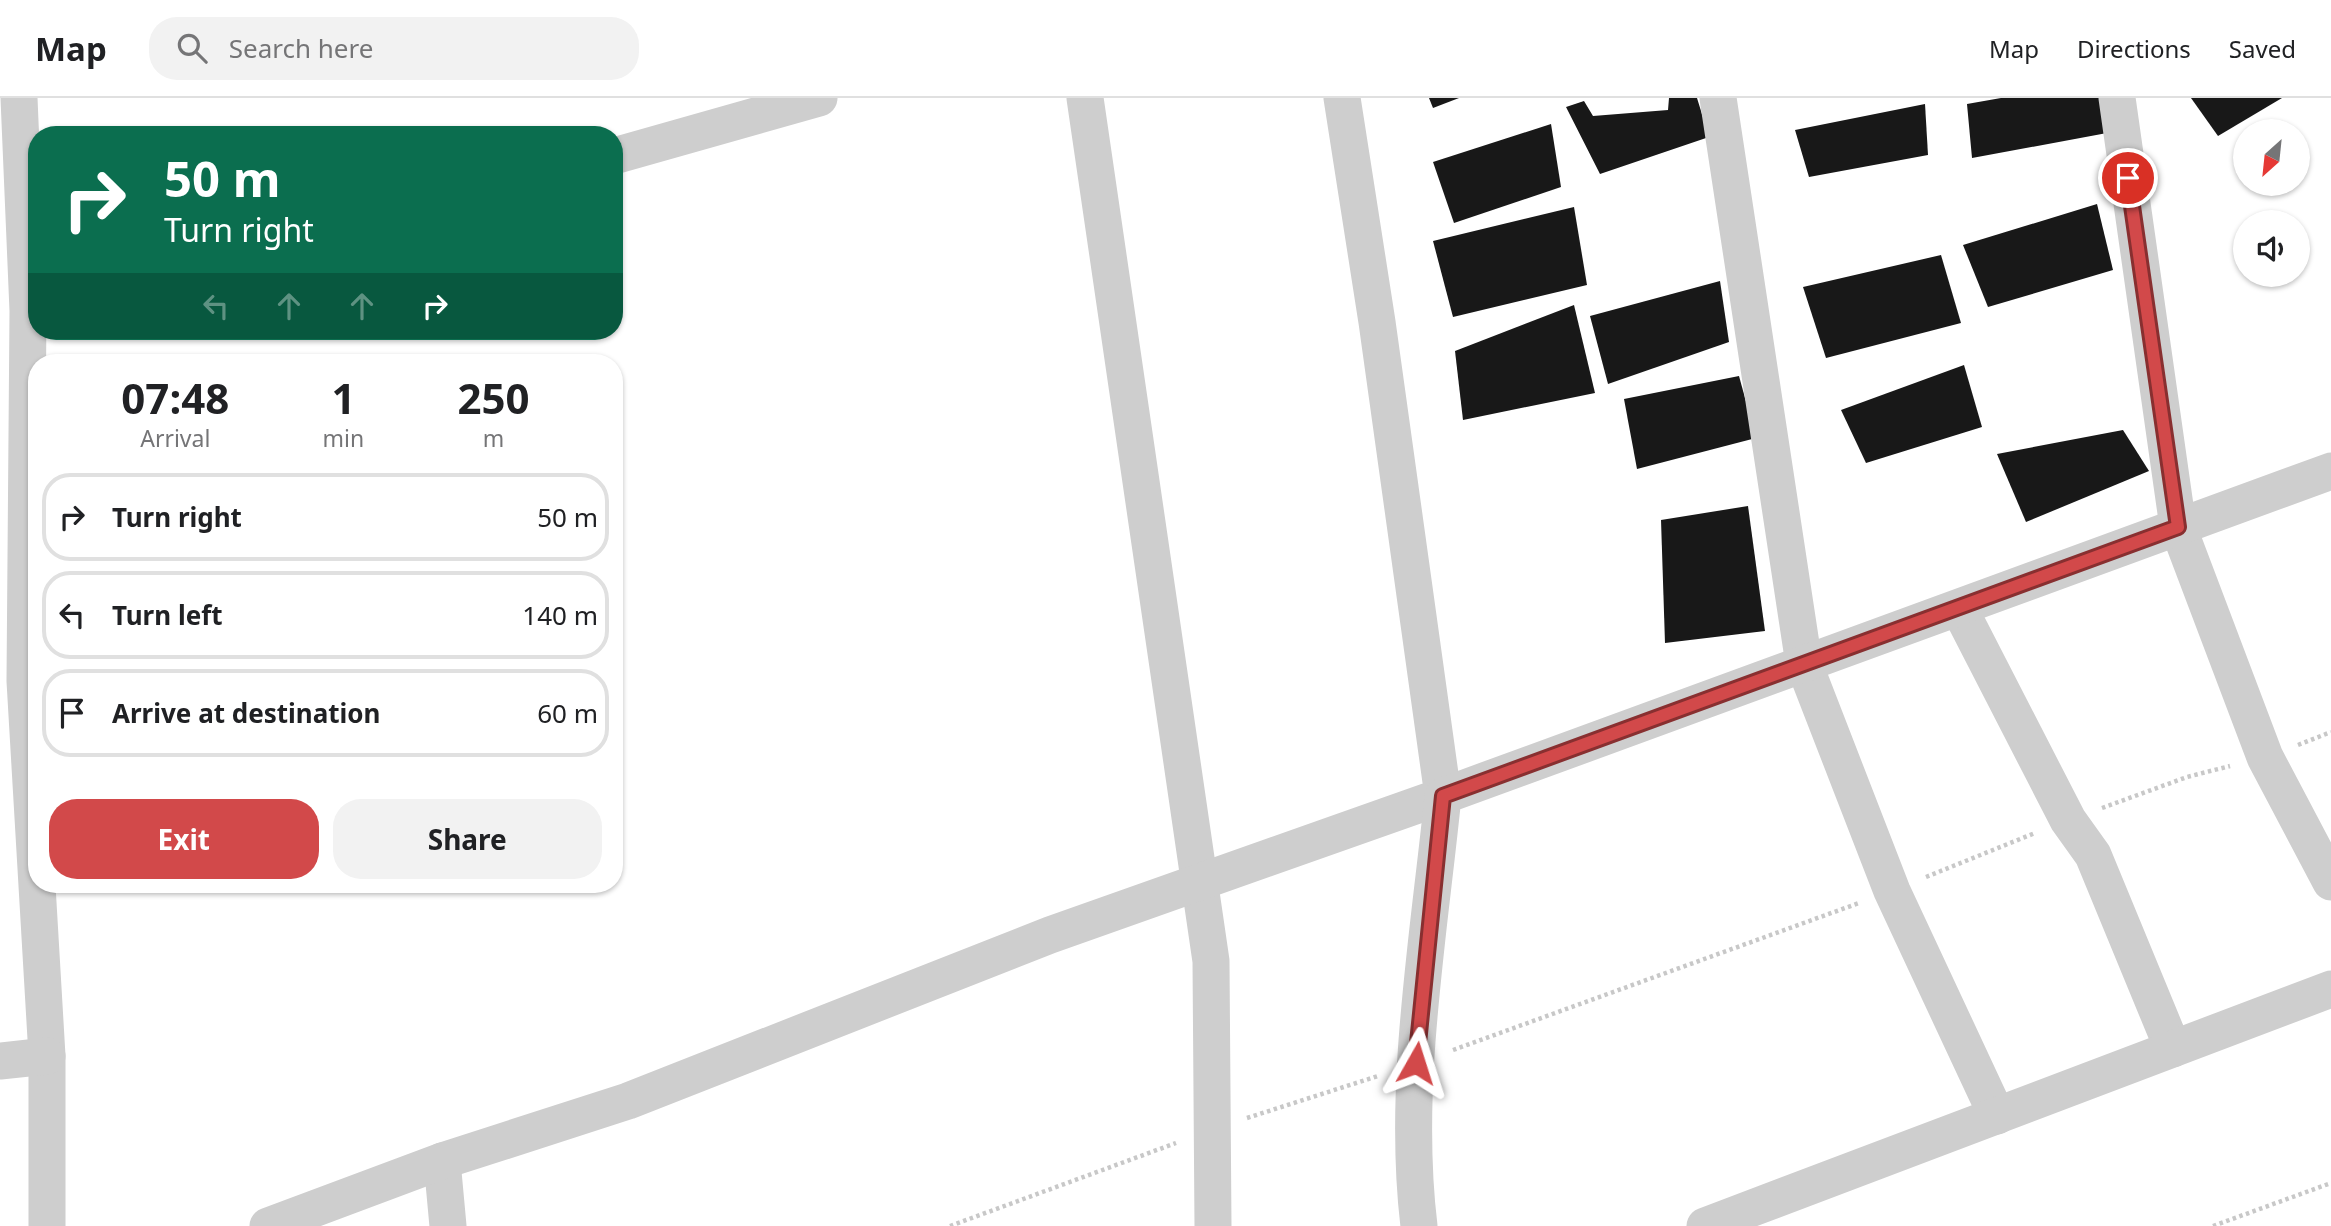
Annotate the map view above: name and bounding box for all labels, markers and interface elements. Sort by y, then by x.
search box [149,17,639,80]
text: Map [35,26,107,71]
icon: search [173,29,211,67]
text: Search here [229,30,373,66]
text: Map [1989,32,2039,65]
text: Directions [2077,32,2191,65]
text: Saved [2229,32,2296,65]
north arrow [2233,119,2310,196]
map controls [2233,119,2310,287]
text: 50 m [164,145,281,211]
pin [2098,148,2158,208]
icon: right [49,154,140,245]
icon: arrive [2109,159,2147,197]
text: Turn right [164,208,314,251]
button: sound [2233,210,2310,287]
icon: left [197,287,235,325]
icon: ahead [270,287,308,325]
icon: ahead [343,287,381,325]
icon: right [416,287,454,325]
text: 07:48 [121,369,229,426]
text: 1 [331,369,355,426]
text: 250 [458,369,530,426]
text: Arrival [140,422,210,454]
text: min [323,422,364,454]
text: m [483,422,504,454]
icon: right [53,498,91,536]
text: Turn right [112,499,242,535]
text: 50 m [537,499,598,535]
icon: left [53,596,91,634]
text: Turn left [112,597,223,633]
text: 140 m [522,597,598,633]
icon: arrive [53,694,91,732]
text: Arrive at destination [112,695,381,731]
text: 60 m [537,695,598,731]
button: Exit [49,799,319,879]
button: Share [333,799,602,879]
position arrow [1379,1026,1453,1100]

